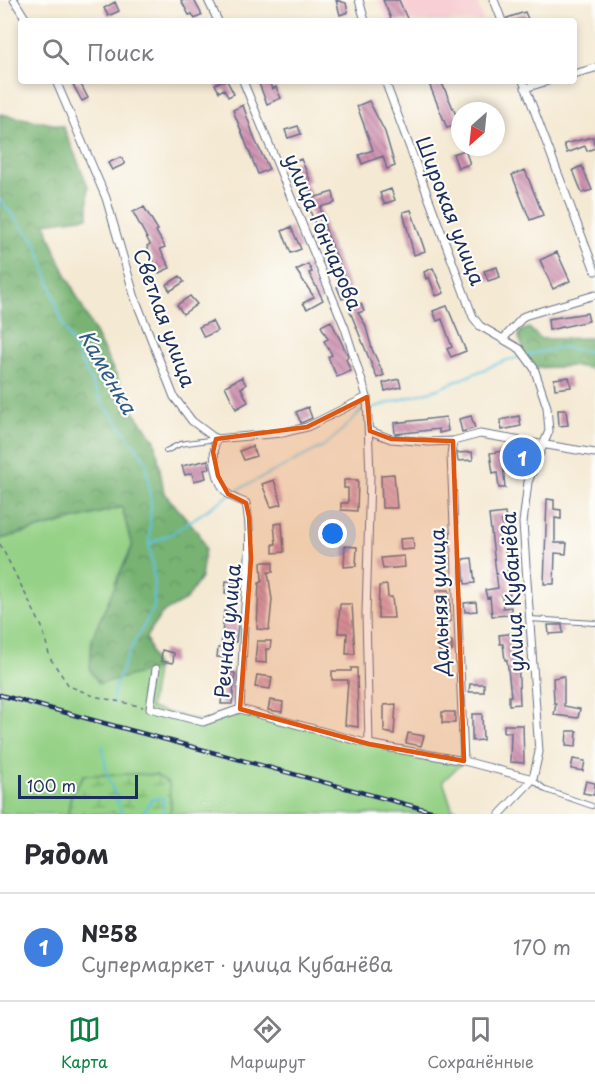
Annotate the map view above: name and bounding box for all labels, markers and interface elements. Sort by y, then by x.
search box [18,18,577,84]
icon: search [39,35,72,68]
text: Поиск [87,35,154,68]
north arrow [451,102,505,156]
street label: Широкая улица [409,132,493,290]
street label: улица Гончарова [277,148,371,315]
street label: Светлая улица [126,244,204,392]
water label: Каменка [72,323,146,420]
pin: 1 [502,434,542,480]
street label: улица Кубанёва [493,511,531,673]
your location [318,519,347,548]
street label: Дальняя улица [421,527,457,677]
street label: Речная улица [206,562,248,699]
scale bar [18,772,138,800]
text: 100 m [27,773,76,797]
text: Рядом [24,834,109,873]
text: №58 [81,916,138,949]
text: 1 [39,932,48,962]
text: 170 m [513,932,571,962]
text: Супермаркет · улица Кубанёва [81,949,392,979]
tab: Карта [61,1013,108,1073]
tab: Маршрут [230,1013,305,1073]
tab: Сохранённые [427,1013,534,1073]

